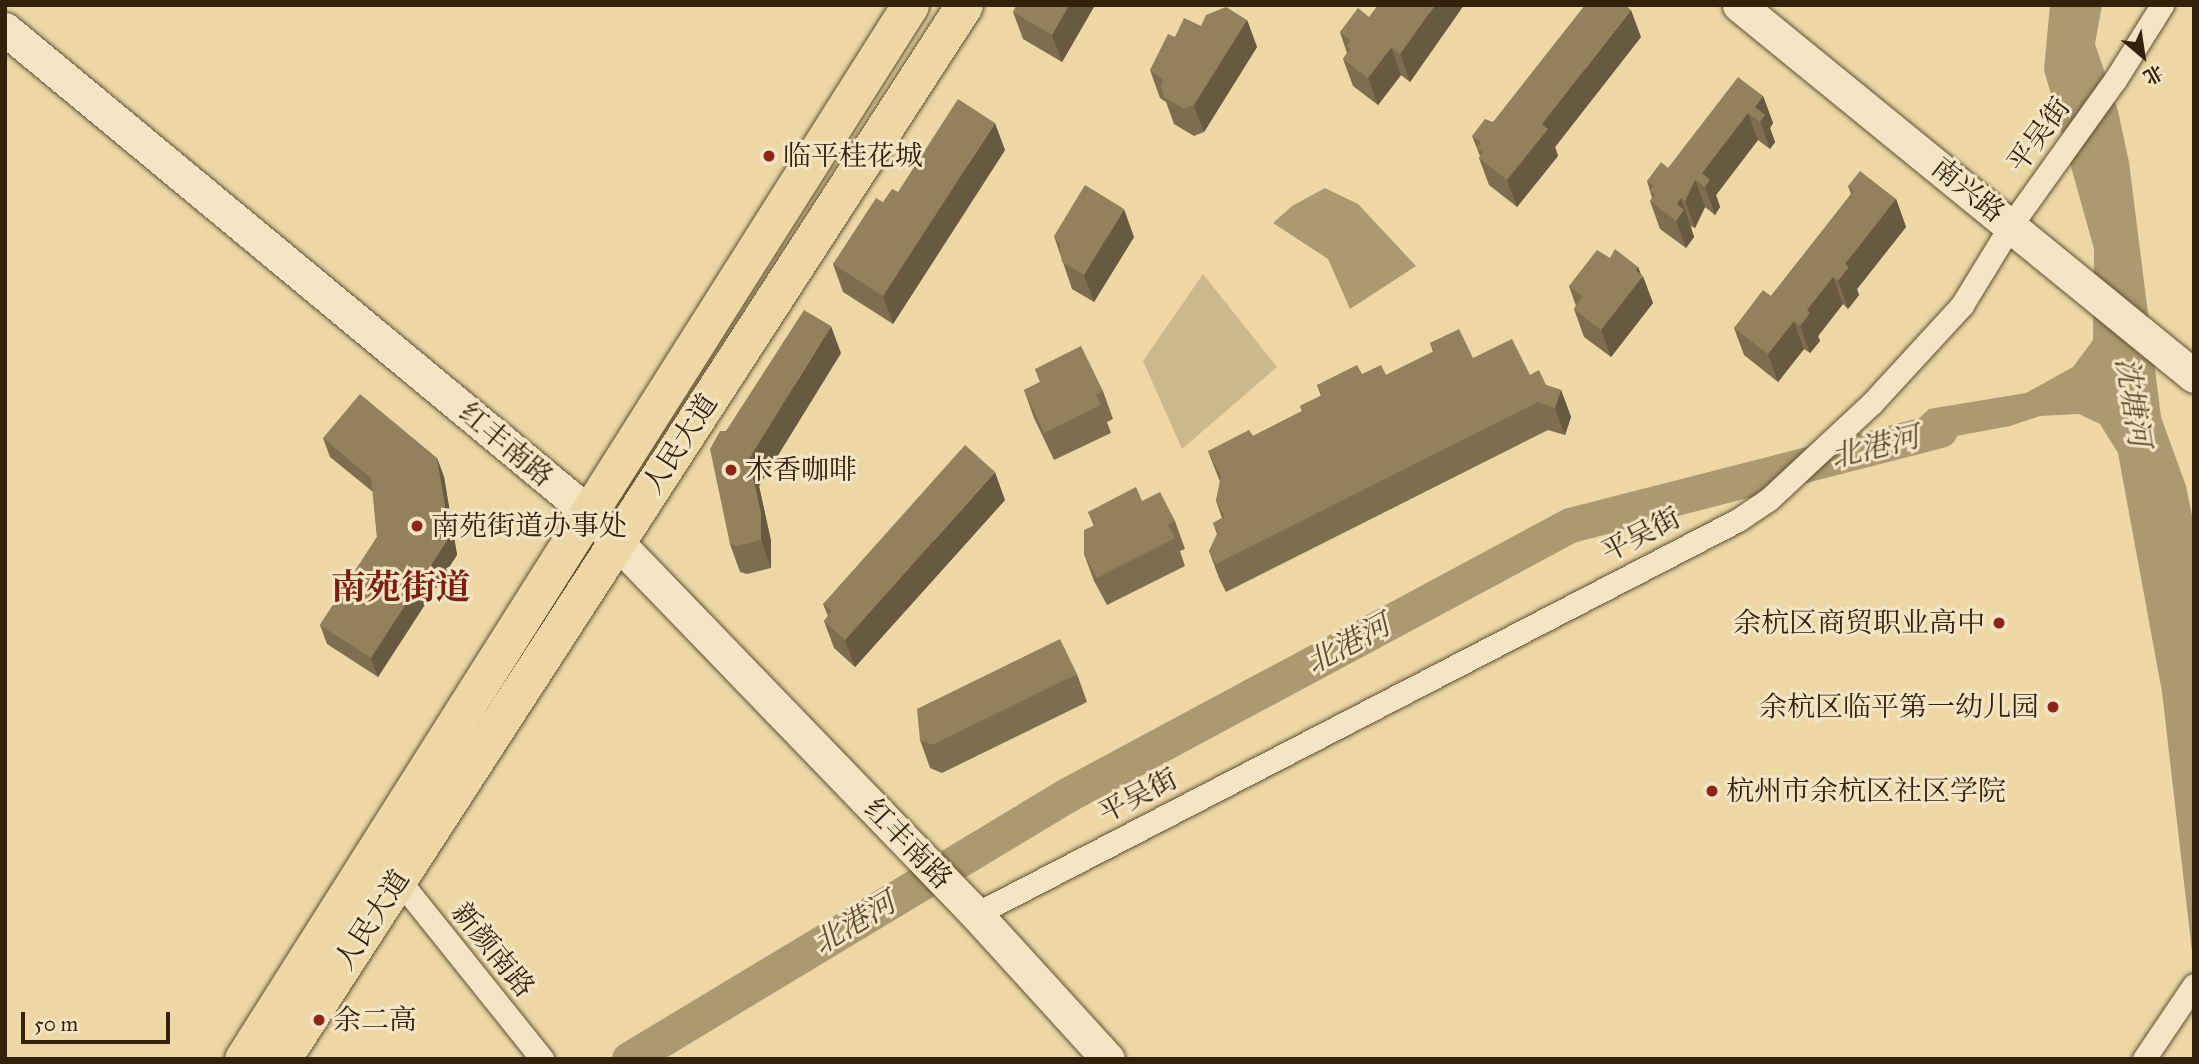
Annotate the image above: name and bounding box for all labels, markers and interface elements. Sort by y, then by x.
north arrow [2108,21,2178,91]
text: 北 [2140,60,2167,89]
street label: 平吴街 [2001,91,2077,179]
place label: 临平桂花城 [783,139,923,173]
marker: 临平桂花城 [761,148,777,164]
street label: 南兴路 [1925,151,2011,229]
water label: 沈塘河 [2108,355,2158,449]
street label: 人民大道 [635,388,725,500]
street label: 红丰南路 [452,396,560,494]
water label: 北港河 [1827,419,1923,475]
place label: 木香咖啡 [745,453,857,487]
marker: 木香咖啡 [723,462,739,478]
street label: 平吴街 [1596,501,1686,569]
place label: 南苑街道办事处 [431,509,627,543]
marker: 南苑街道办事处 [409,518,425,534]
district label: 南苑街道 [331,567,471,609]
place label: 余杭区商贸职业高中 [1733,606,1985,640]
water label: 北港河 [1300,607,1396,681]
marker: 余杭区商贸职业高中 [1991,615,2007,631]
place label: 余杭区临平第一幼儿园 [1759,690,2039,724]
marker: 余杭区临平第一幼儿园 [2045,699,2061,715]
street label: 平吴街 [1093,762,1183,830]
place label: 杭州市余杭区社区学院 [1726,774,2006,808]
marker: 杭州市余杭区社区学院 [1704,783,1720,799]
street label: 红丰南路 [857,792,959,896]
street label: 人民大道 [327,864,417,976]
water label: 北港河 [806,884,902,962]
street label: 新颜南路 [445,896,541,1004]
scale bar [24,998,173,1042]
place label: 余二高 [333,1003,417,1037]
text: 50 m [34,1011,78,1037]
marker: 余二高 [311,1012,327,1028]

